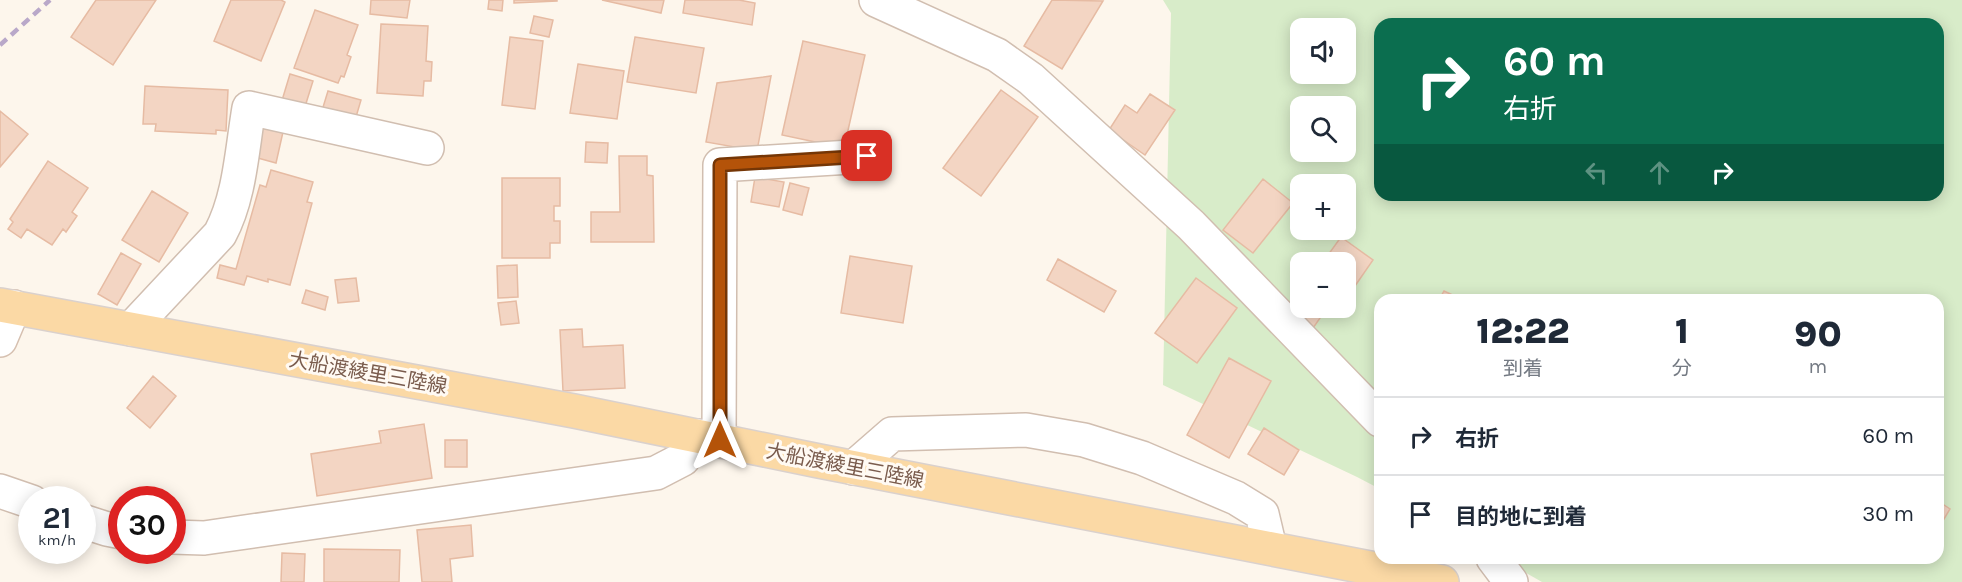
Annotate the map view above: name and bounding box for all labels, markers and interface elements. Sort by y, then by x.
map controls [1290,18,1356,318]
button: sound [1290,18,1356,84]
text: 60 m [1503,36,1606,86]
icon: right [1404,42,1482,120]
text: 右折 [1503,93,1557,125]
button: search [1290,96,1356,162]
pin [841,130,892,181]
icon: arrive [850,139,883,172]
icon: left [1580,156,1613,189]
icon: ahead [1643,156,1676,189]
icon: right [1706,156,1739,189]
button: + [1290,174,1356,240]
button: − [1290,252,1356,318]
text: 12:22 [1476,310,1570,352]
text: 1 [1675,310,1689,352]
text: 90 [1794,313,1842,355]
street label: 大船渡綾里三陸線 [287,348,449,398]
text: m [1809,355,1827,378]
text: 到着 [1503,357,1543,380]
text: 分 [1672,357,1692,380]
position arrow [688,408,752,472]
icon: right [1404,420,1437,453]
text: 60 m [1863,423,1914,449]
text: 右折 [1455,426,1499,452]
street label: 大船渡綾里三陸線 [764,439,926,493]
speed limit sign: 30 [108,486,186,564]
icon: arrive [1404,498,1437,531]
text: 21 [43,500,71,536]
text: 30 m [1862,501,1914,527]
text: 目的地に到着 [1455,504,1587,530]
text: km/h [38,531,76,549]

